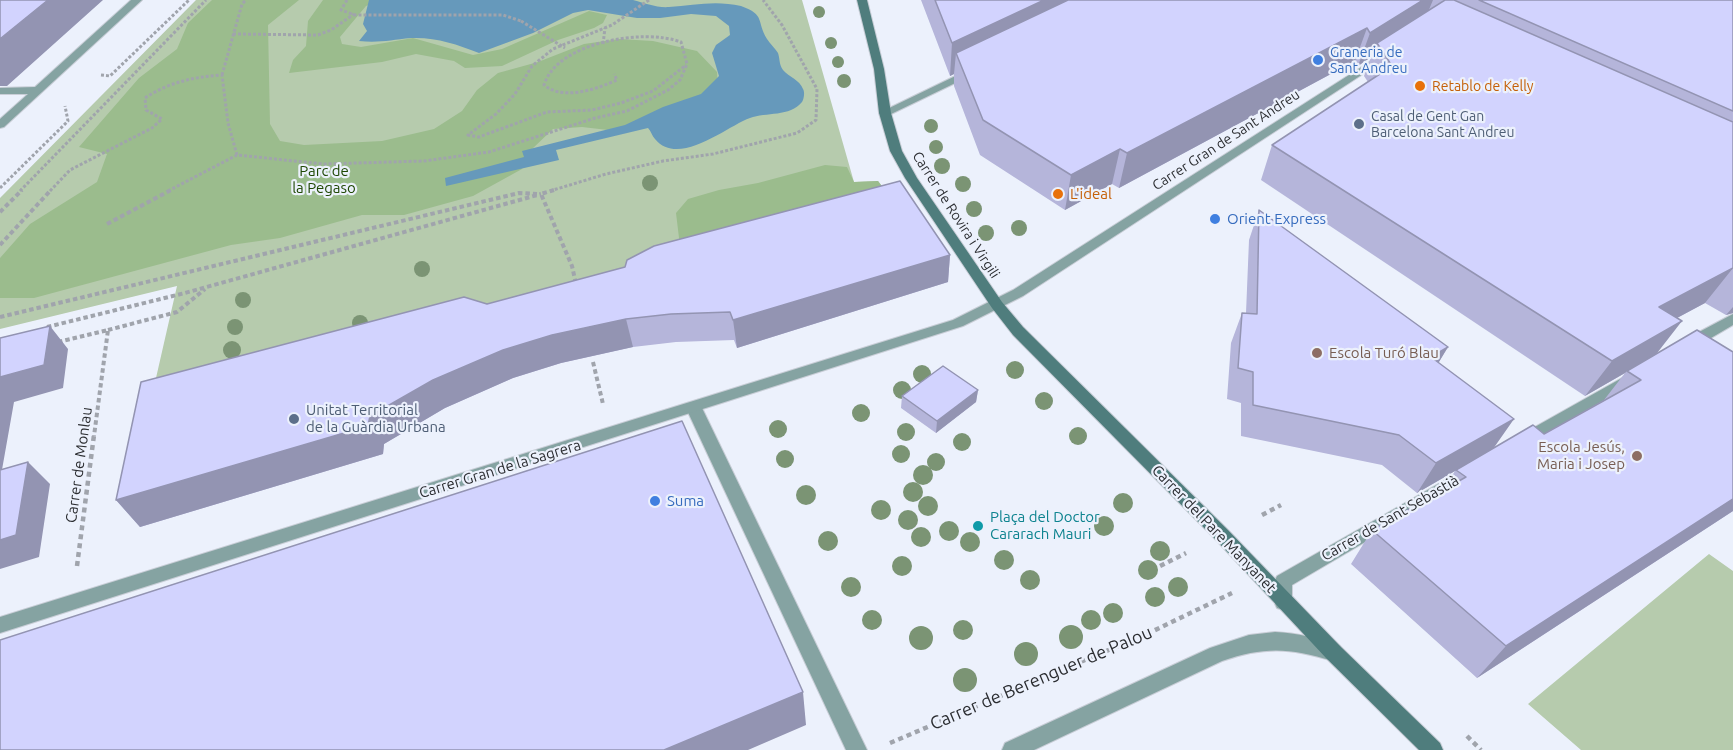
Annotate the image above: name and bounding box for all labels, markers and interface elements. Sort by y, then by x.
place label: Graneria de Sant Andreu [1330,44,1408,76]
marker: Graneria de Sant Andreu [1311,53,1325,67]
place label: Retablo de Kelly [1432,78,1534,94]
marker: Retablo de Kelly [1413,79,1427,93]
street label: Carrer Gran de Sant Andreu [1149,86,1303,194]
place label: Casal de Gent Gan Barcelona Sant Andreu [1371,108,1514,140]
marker: Casal de Gent Gan Barcelona Sant Andreu [1352,117,1366,131]
street label: Carrer de Rovira i Virgili [909,148,1003,282]
park label: Parc de la Pegaso [292,162,356,197]
place label: L'ideal [1070,185,1112,203]
marker: L'ideal [1051,187,1065,201]
place label: Orient Express [1227,210,1326,228]
marker: Orient Express [1208,212,1222,226]
place label: Escola Turó Blau [1329,344,1439,362]
marker: Escola Turó Blau [1310,346,1324,360]
place label: Unitat Territorial de la Guàrdia Urbana [306,401,446,436]
street label: Carrer de Monlau [62,406,96,524]
marker: Unitat Territorial de la Guàrdia Urbana [287,412,301,426]
street label: Carrer Gran de la Sagrera [417,436,583,502]
place label: Escola Jesús, Maria i Josep [1537,438,1625,473]
marker: Escola Jesús, Maria i Josep [1630,449,1644,463]
street label: Carrer del Pare Manyanet [1148,461,1280,597]
street label: Carrer de Sant Sebastià [1318,471,1462,565]
place label: Suma [667,492,704,510]
marker: Suma [648,494,662,508]
place label: Plaça del Doctor Cararach Mauri [990,508,1100,543]
marker: Plaça del Doctor Cararach Mauri [971,519,985,533]
street label: Carrer de Berenguer de Palou [927,621,1155,735]

